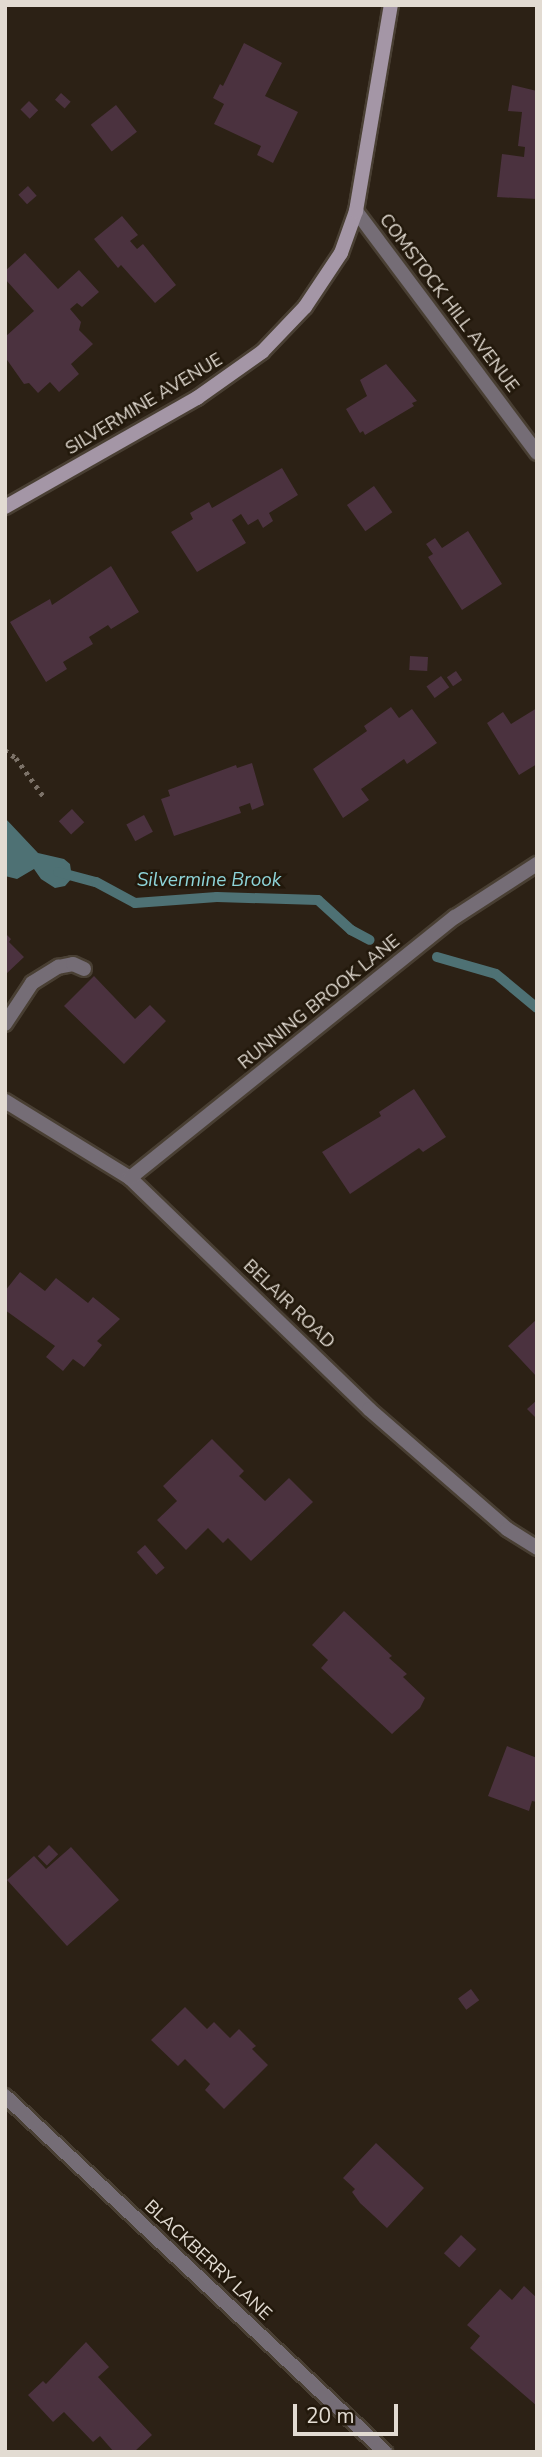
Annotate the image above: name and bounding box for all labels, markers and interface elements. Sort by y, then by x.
street label: COMSTOCK HILL AVENUE [375,209,523,397]
street label: SILVERMINE AVENUE [62,349,226,459]
water label: Silvermine Brook [137,870,281,892]
street label: RUNNING BROOK LANE [234,930,404,1074]
street label: BELAIR ROAD [239,1255,339,1353]
street label: BLACKBERRY LANE [140,2195,276,2325]
scale bar [297,2390,402,2434]
text: 20 m [306,2402,355,2430]

